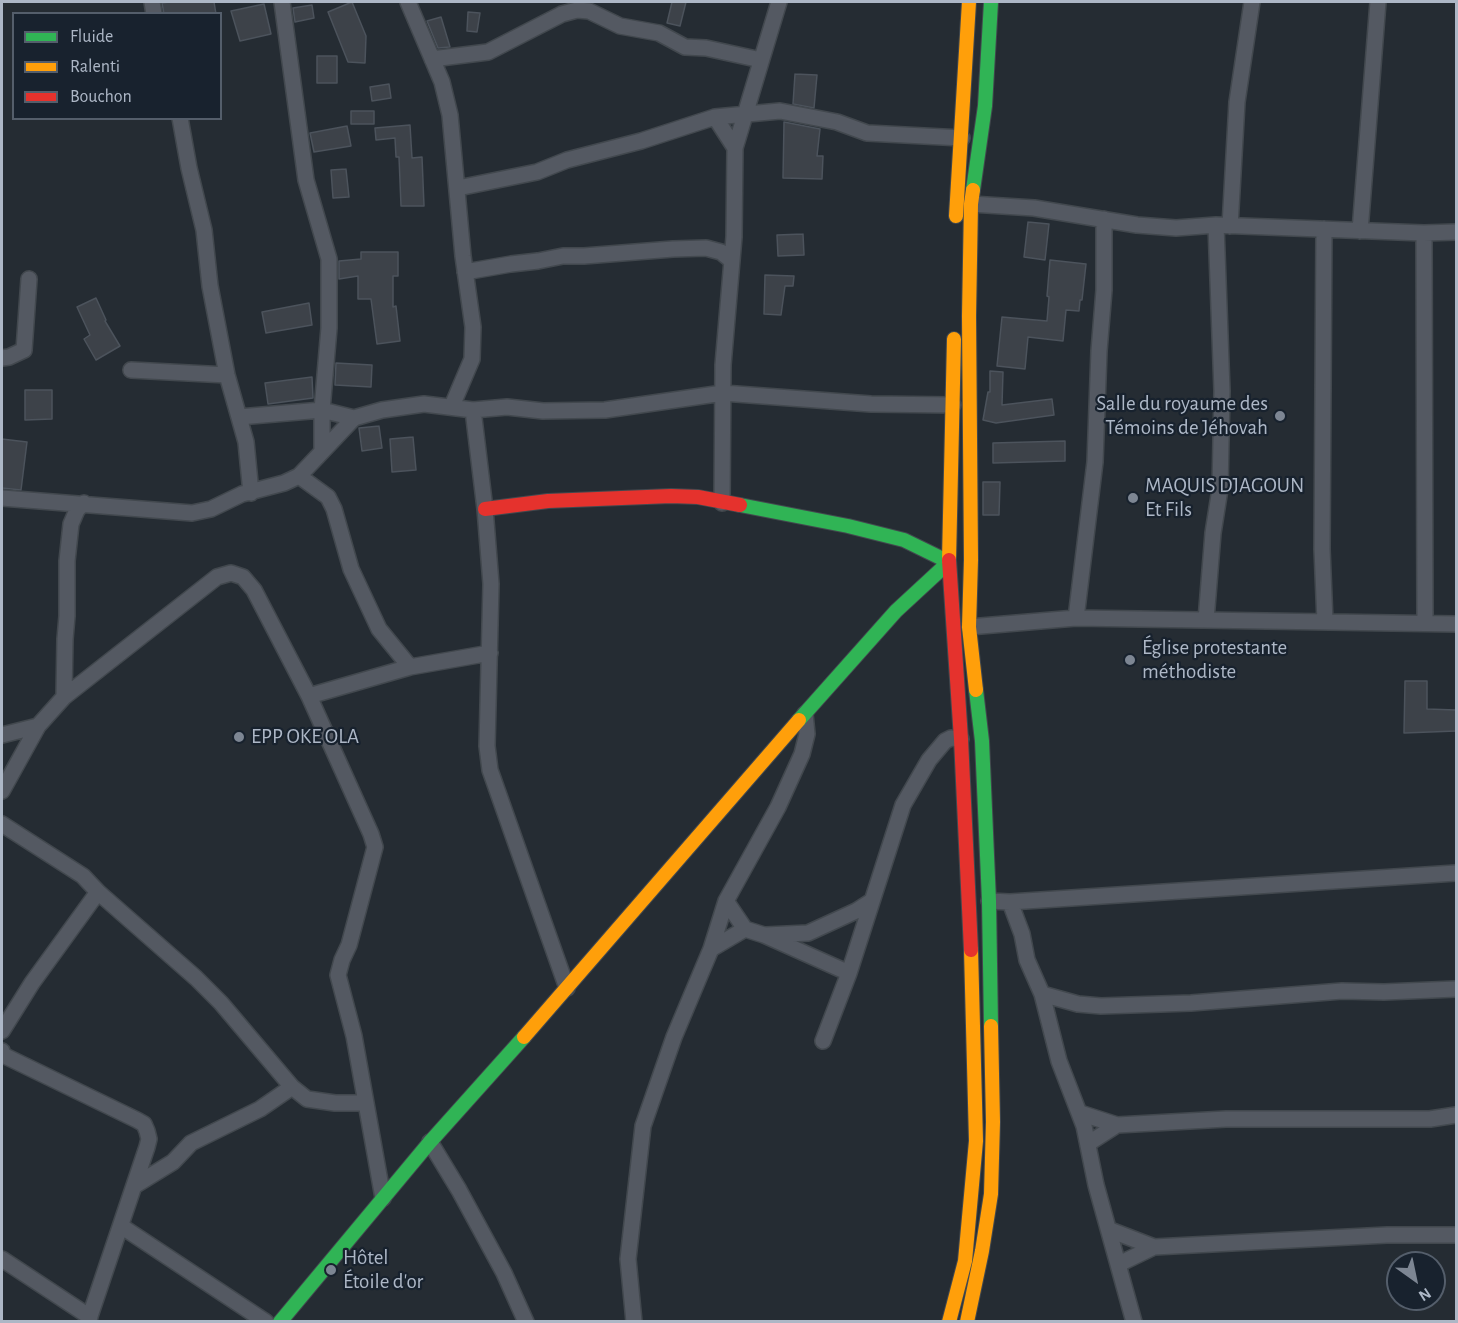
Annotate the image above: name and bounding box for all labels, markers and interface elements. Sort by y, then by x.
legend [12,12,222,120]
text: Fluide [70,28,113,46]
text: Ralenti [70,58,120,76]
text: Bouchon [70,88,132,106]
place label: Salle du royaume des Témoins de Jéhovah [1096,391,1268,441]
marker: Salle du royaume des Témoins de Jéhovah [1273,409,1287,423]
place label: MAQUIS DJAGOUN Et Fils [1145,473,1304,523]
marker: MAQUIS DJAGOUN Et Fils [1126,491,1140,505]
place label: Église protestante méthodiste [1142,635,1287,685]
marker: Église protestante méthodiste [1123,653,1137,667]
place label: EPP OKE OLA [251,724,359,750]
marker: EPP OKE OLA [232,730,246,744]
place label: Hôtel Étoile d'or [343,1245,423,1295]
north arrow [1386,1251,1446,1311]
marker: Hôtel Étoile d'or [324,1263,338,1277]
text: N [1416,1285,1434,1304]

